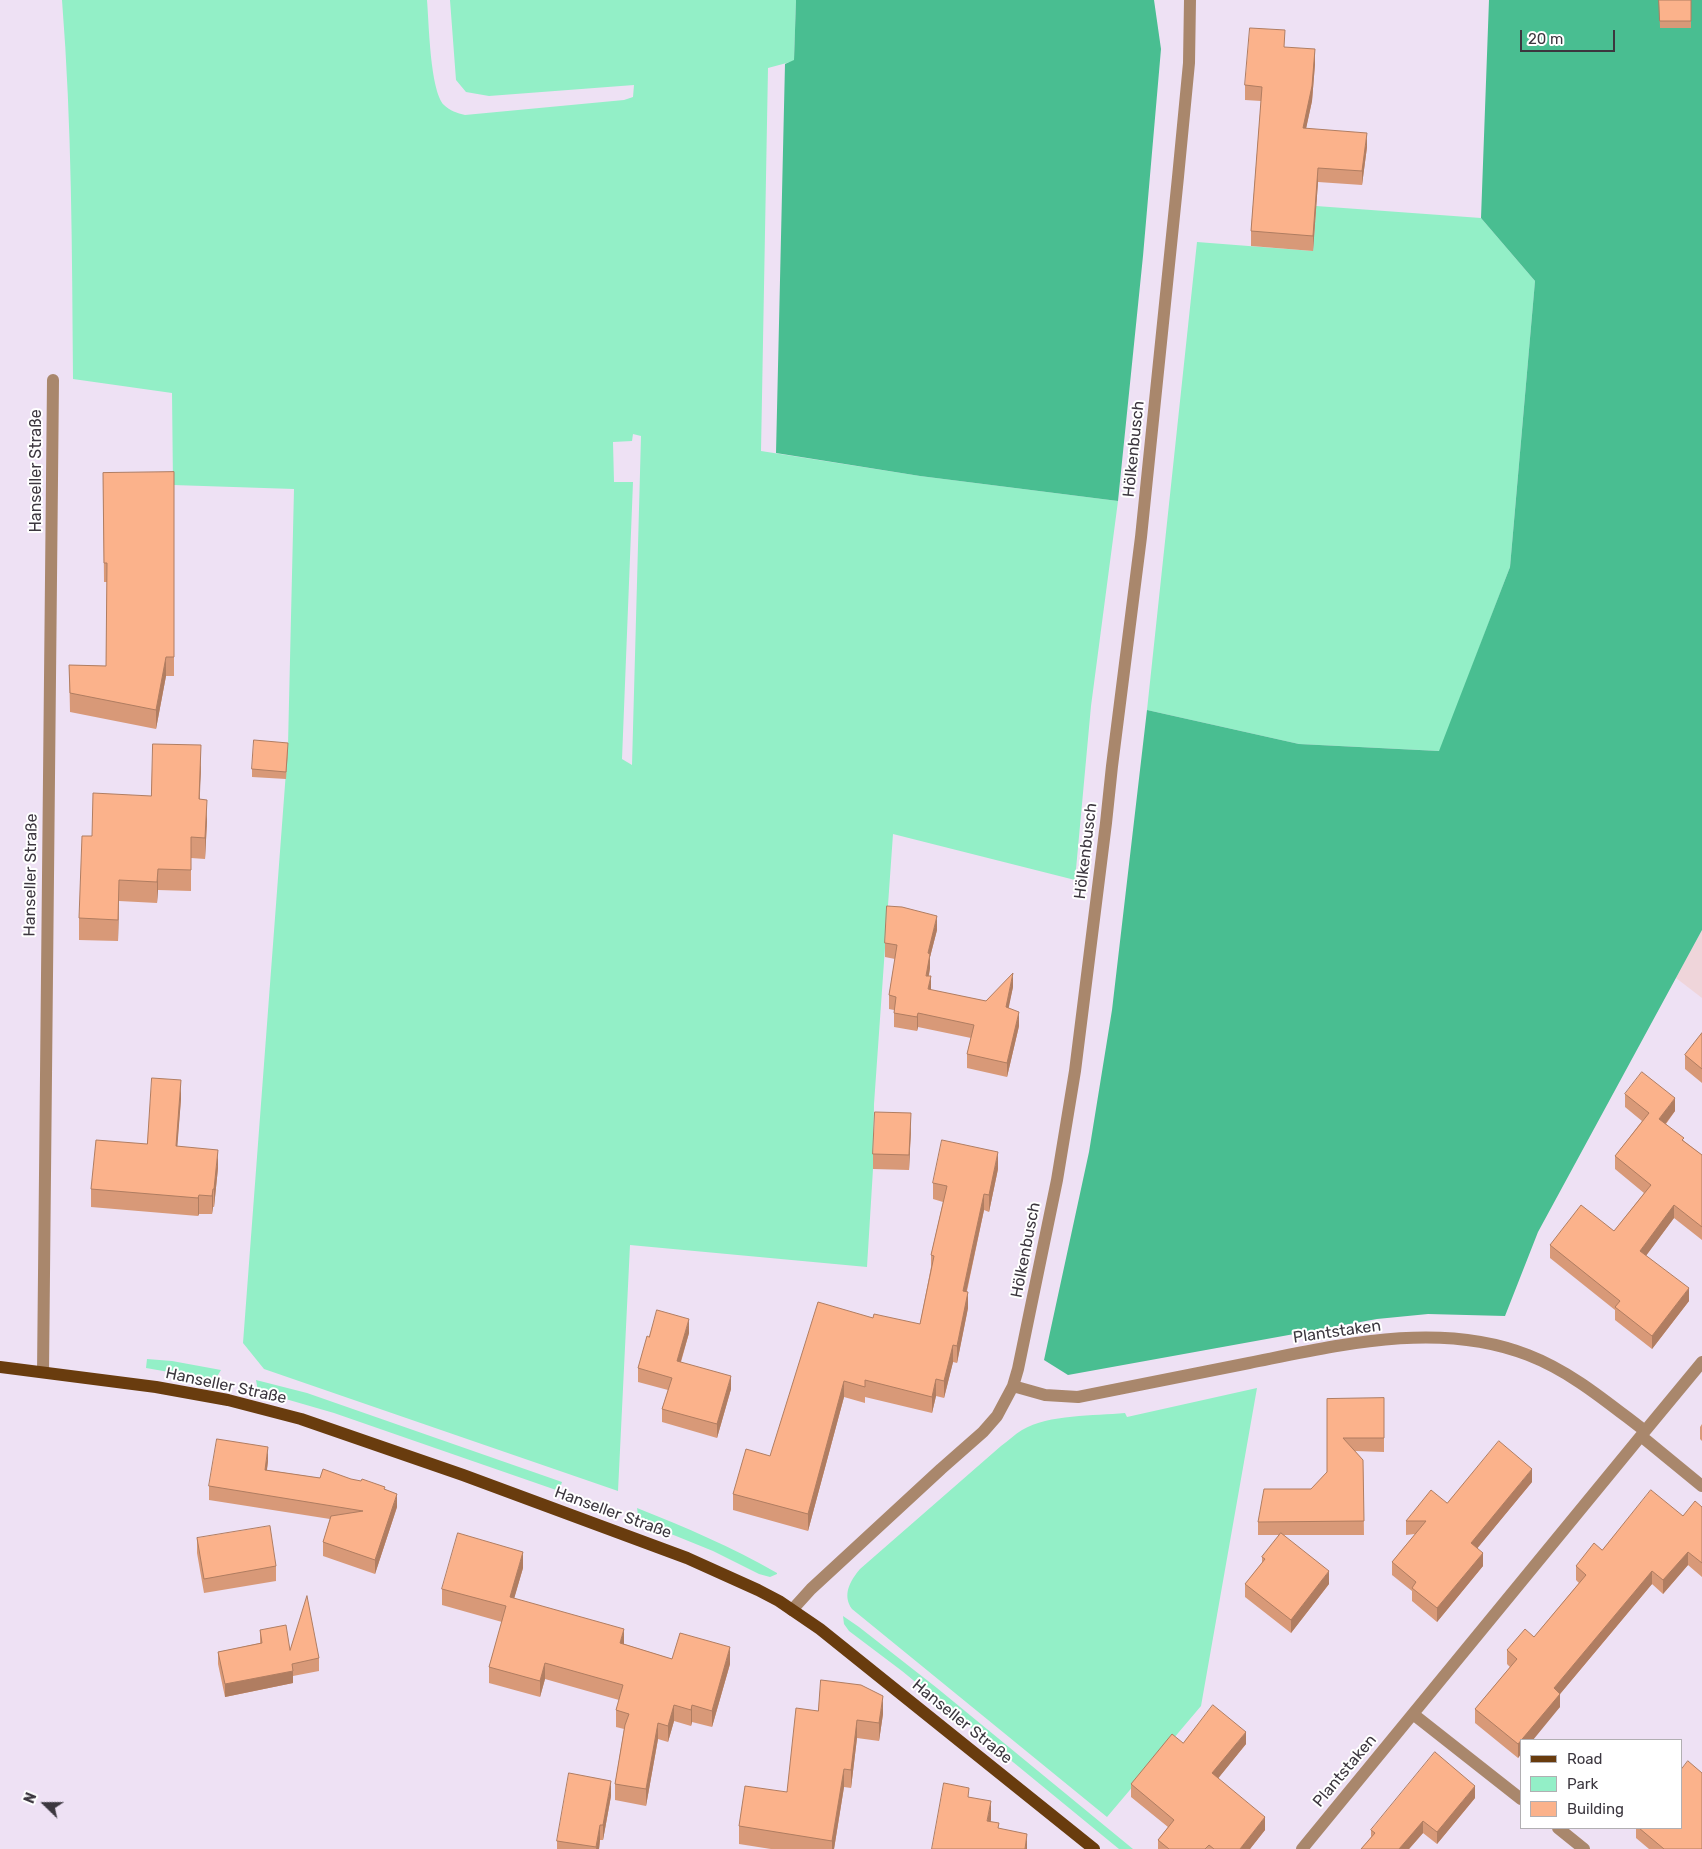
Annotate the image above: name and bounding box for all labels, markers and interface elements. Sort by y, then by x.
scale bar [1522,20,1617,52]
text: 20 m [1528,30,1563,48]
street label: Hölkenbusch [1119,400,1149,498]
street label: Hanseller Straße [26,409,46,533]
street label: Hölkenbusch [1071,802,1101,900]
street label: Hanseller Straße [20,813,42,937]
street label: Hölkenbusch [1007,1201,1045,1299]
street label: Plantstaken [1292,1316,1382,1348]
street label: Hanseller Straße [164,1364,288,1408]
street label: Hanseller Straße [552,1483,674,1543]
street label: Hanseller Straße [908,1676,1016,1768]
street label: Plantstaken [1309,1731,1381,1811]
legend [1520,1739,1682,1829]
text: Road [1567,1750,1603,1768]
text: Park [1567,1775,1598,1793]
north arrow [20,1779,70,1829]
text: N [21,1790,40,1806]
text: Building [1567,1800,1624,1818]

